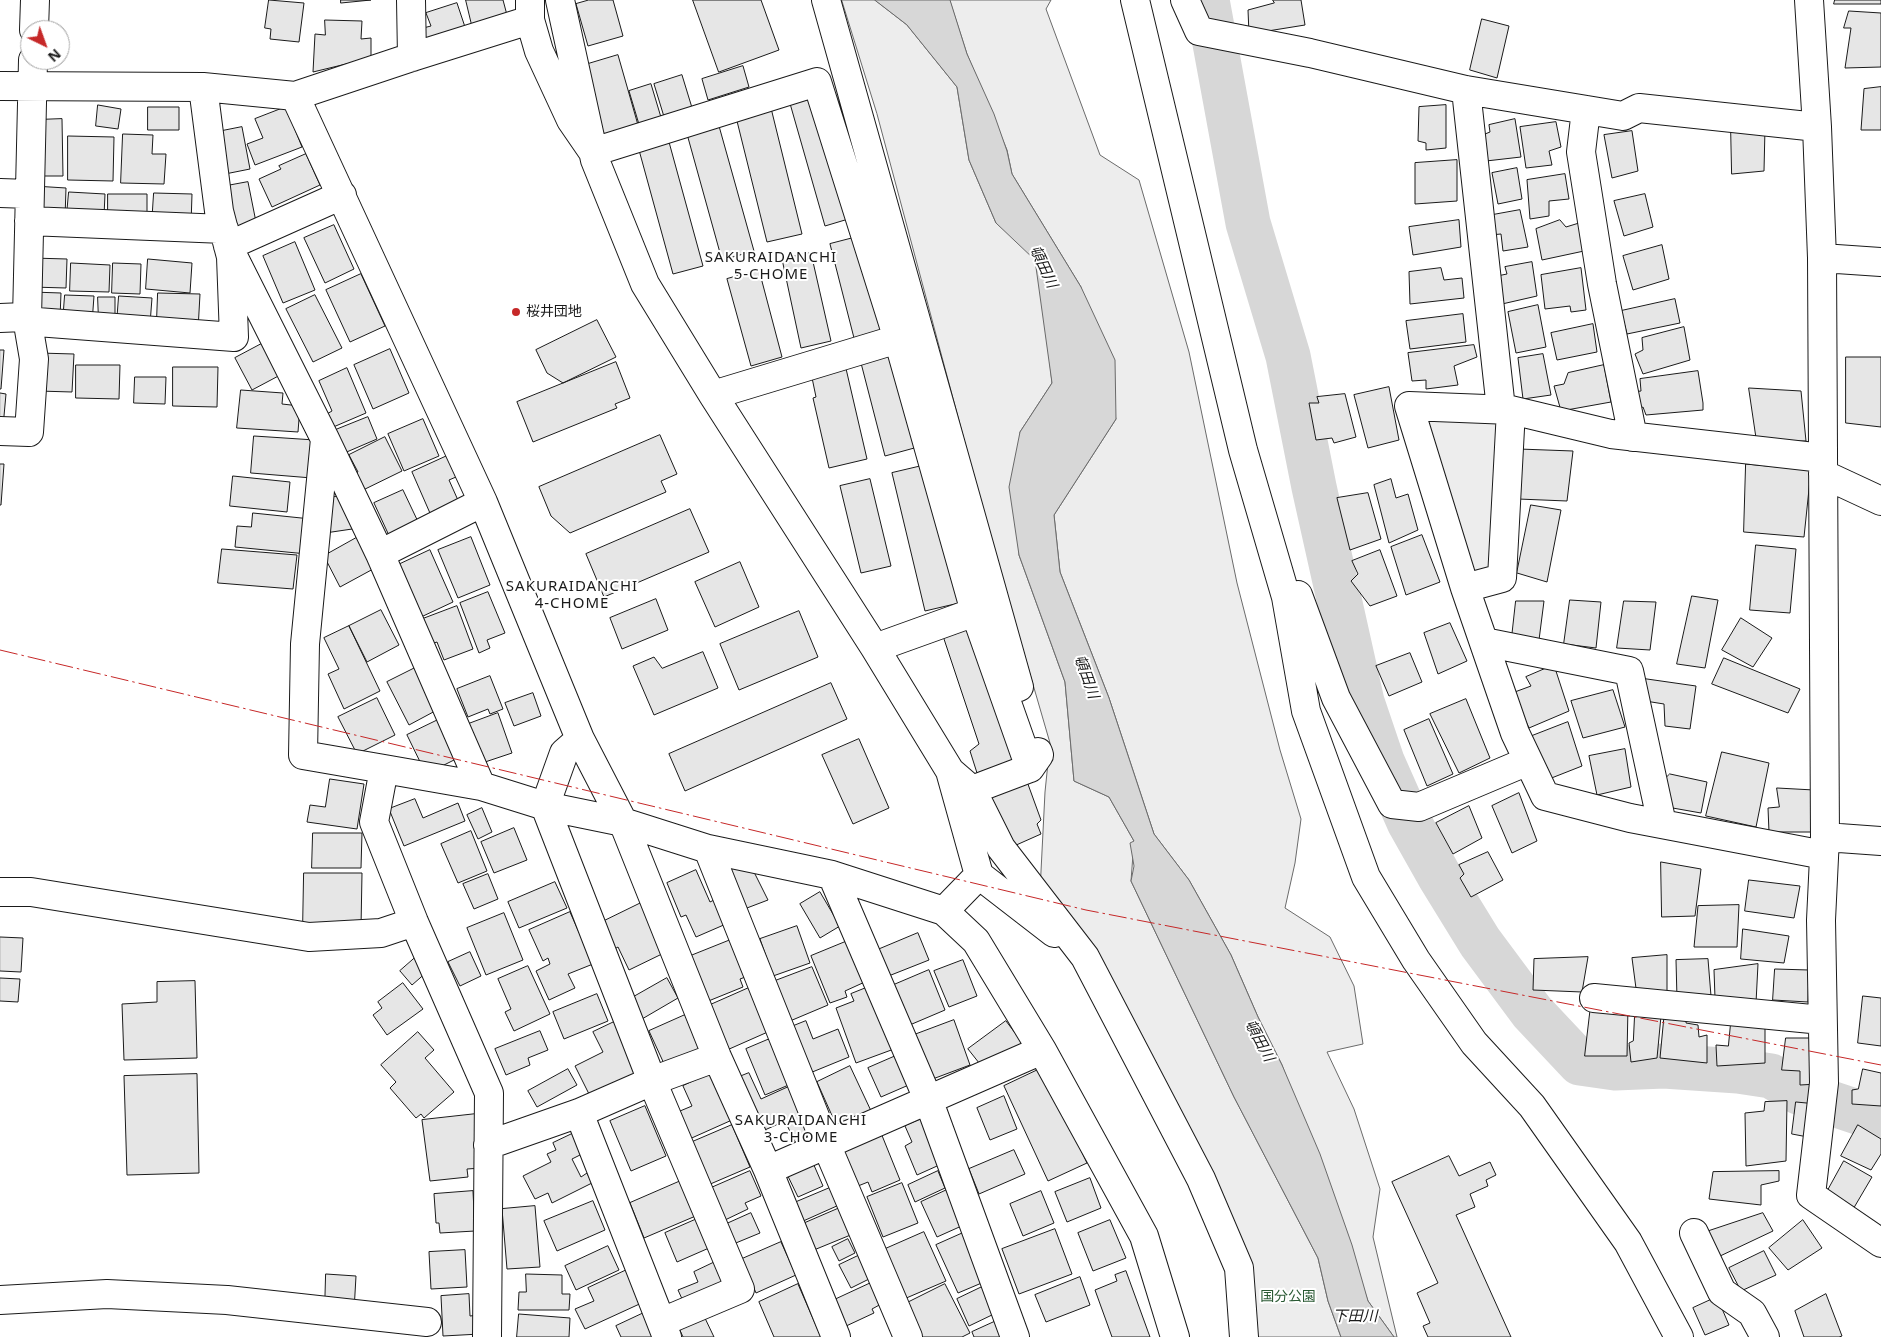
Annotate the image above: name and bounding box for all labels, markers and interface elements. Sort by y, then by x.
north arrow [20,20,70,70]
text: N [44,45,65,67]
water label: 頓田川 [1025,243,1061,291]
district label: SAKURAIDANCHI 5-CHOME [703,249,839,284]
place label: 桜井団地 [526,304,582,320]
marker: 桜井団地 [510,306,522,318]
district label: SAKURAIDANCHI 4-CHOME [504,578,640,613]
water label: 頓田川 [1070,653,1102,701]
water label: 頓田川 [1240,1017,1278,1065]
district label: SAKURAIDANCHI 3-CHOME [733,1112,869,1147]
park label: 国分公園 [1260,1289,1316,1305]
water label: 下田川 [1333,1308,1377,1326]

